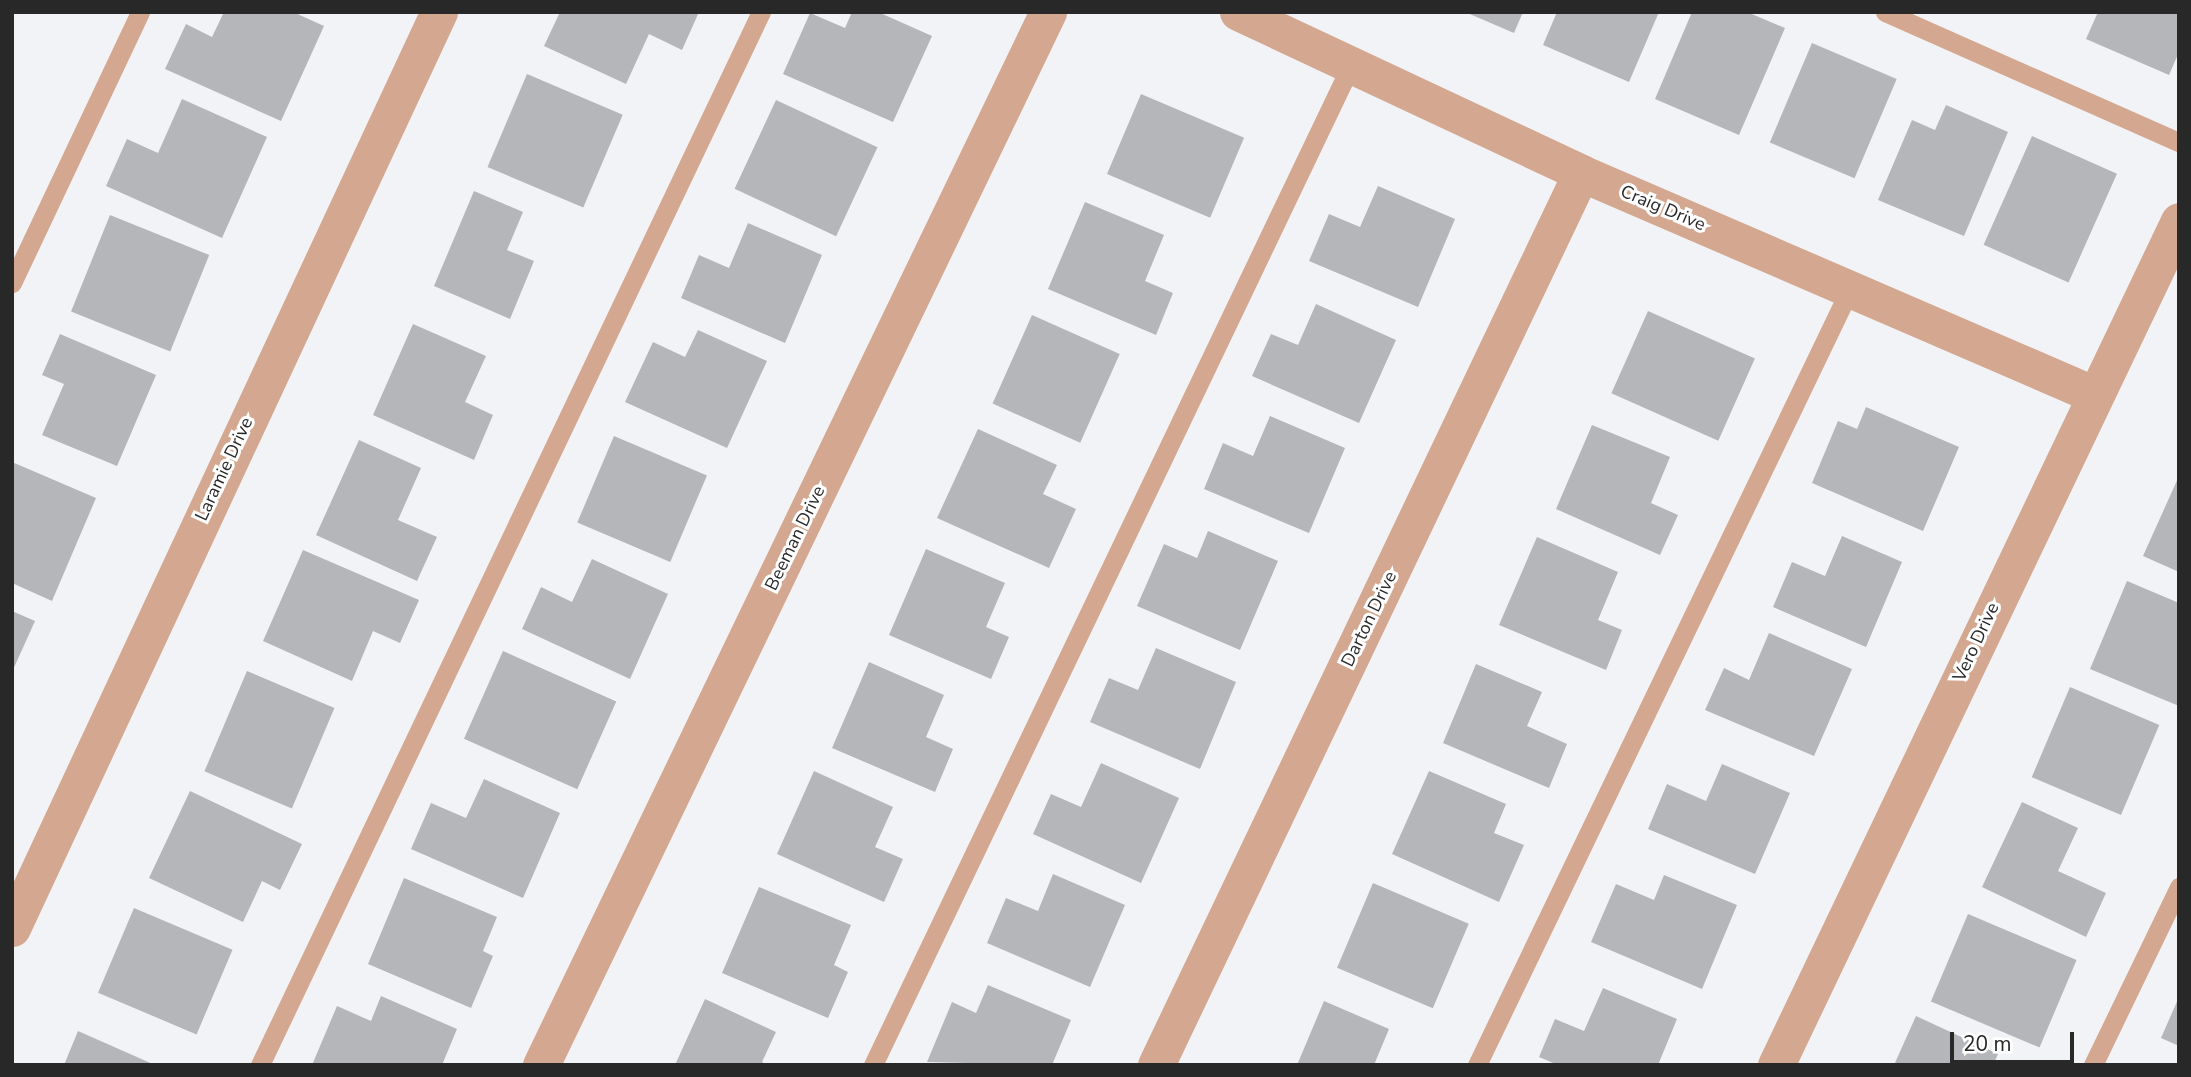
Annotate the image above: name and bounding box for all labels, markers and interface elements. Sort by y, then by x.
street label: Craig Drive [1617,180,1709,236]
street label: Laramie Drive [191,414,257,524]
street label: Beeman Drive [760,482,830,594]
street label: Darton Drive [1337,568,1401,670]
street label: Vero Drive [1948,599,2004,685]
scale bar [1953,1018,2077,1062]
text: 20 m [1963,1030,2012,1058]

